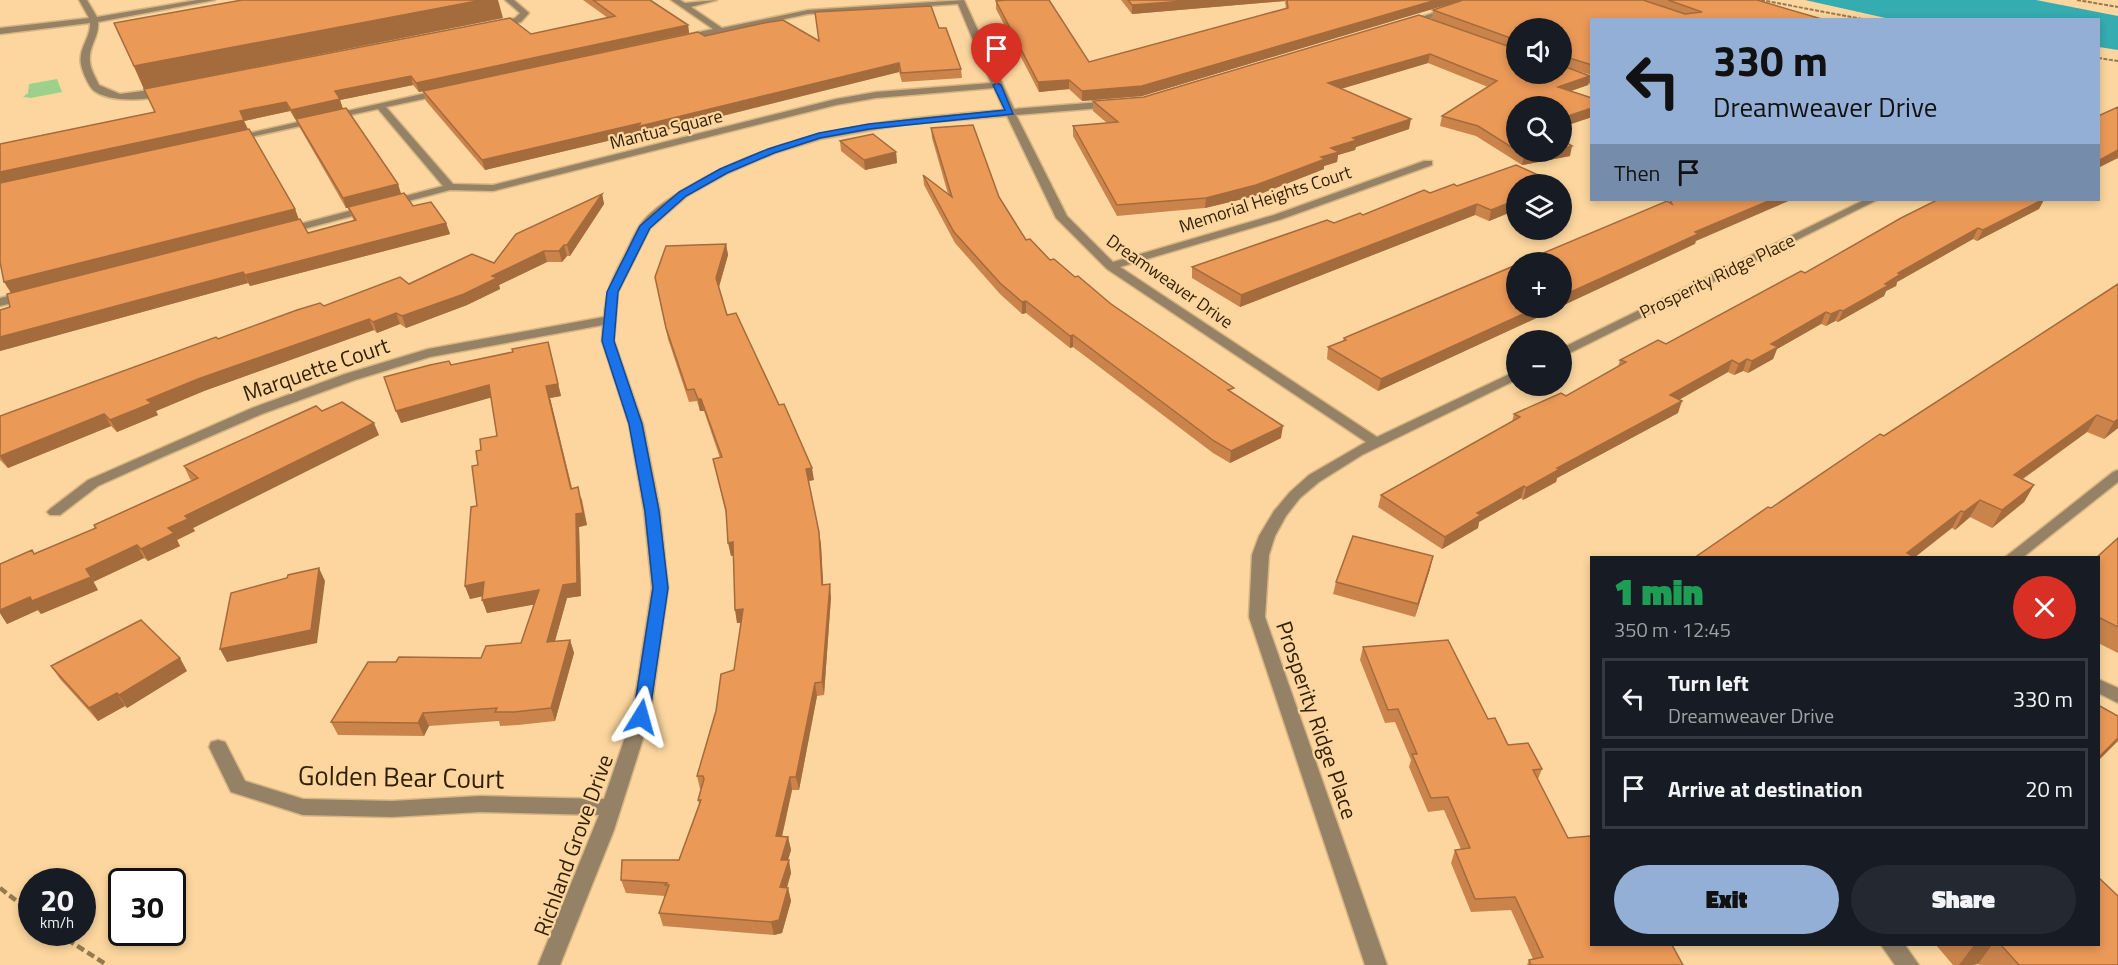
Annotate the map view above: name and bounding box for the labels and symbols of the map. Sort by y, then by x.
pin [971,23,1022,85]
street label: Mantua Square [607,102,725,156]
street label: Memorial Heights Court [1175,158,1355,240]
street label: Dreamweaver Drive [1101,227,1239,335]
street label: Prosperity Ridge Place [1635,227,1799,325]
street label: Marquette Court [238,328,394,410]
street label: Prosperity Ridge Place [1267,616,1367,824]
position arrow [609,685,673,749]
street label: Richland Grove Drive [524,749,622,941]
street label: Golden Bear Court [297,754,505,798]
speed limit sign: 30 [108,868,186,946]

